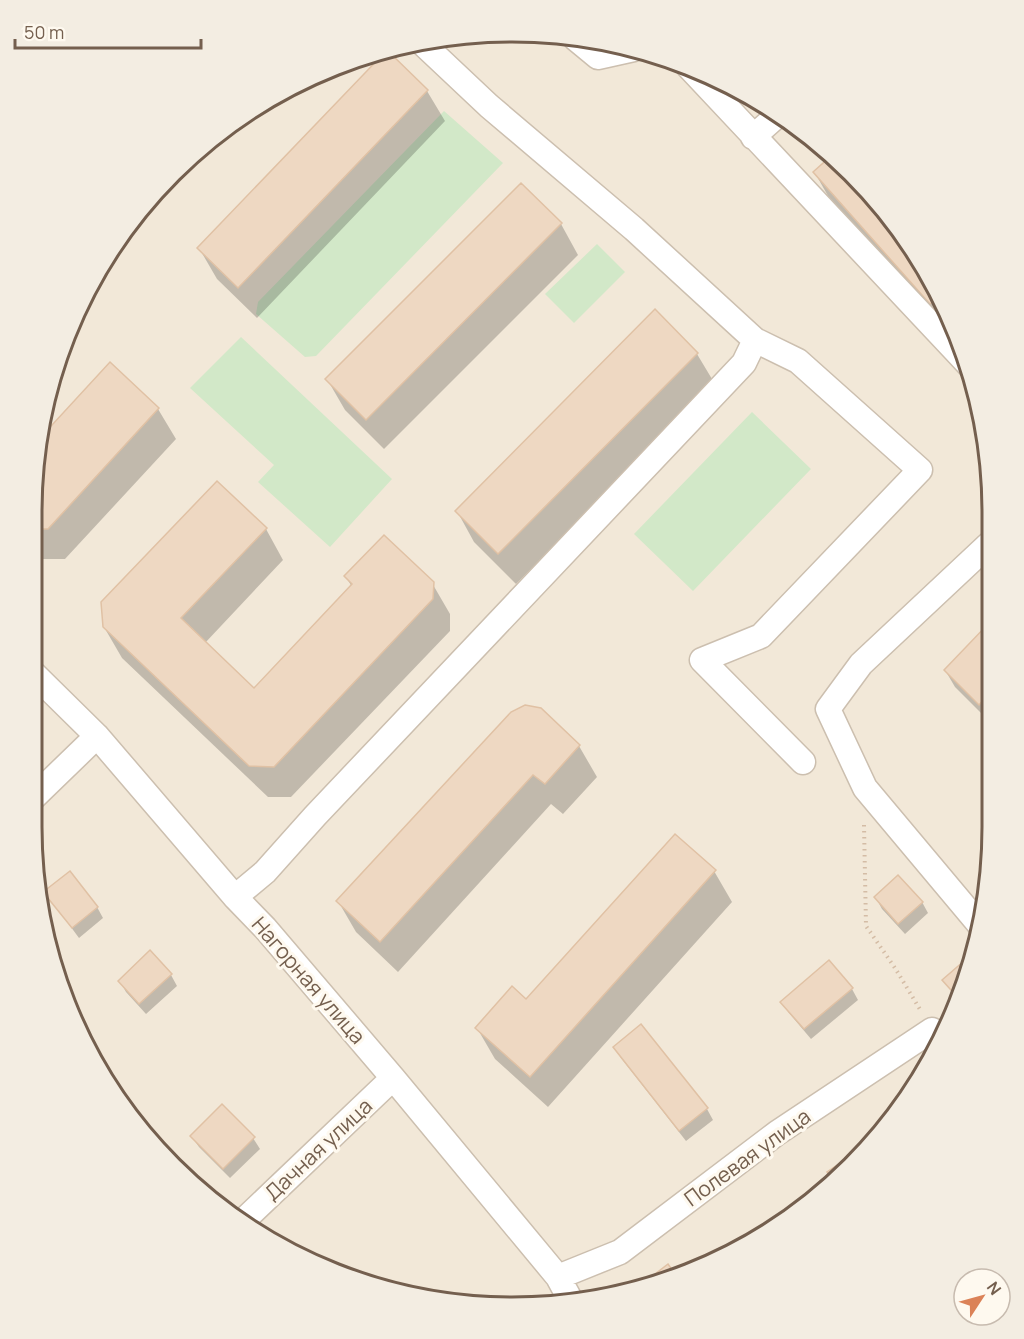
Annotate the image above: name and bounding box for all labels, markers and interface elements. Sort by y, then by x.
scale bar [15,12,201,50]
text: 50 m [24,20,64,44]
street label: Нагорная улица [246,911,372,1049]
street label: Дачная улица [258,1092,378,1206]
street label: Полевая улица [678,1102,816,1212]
north arrow [952,1267,1012,1327]
text: N [982,1277,1006,1299]

